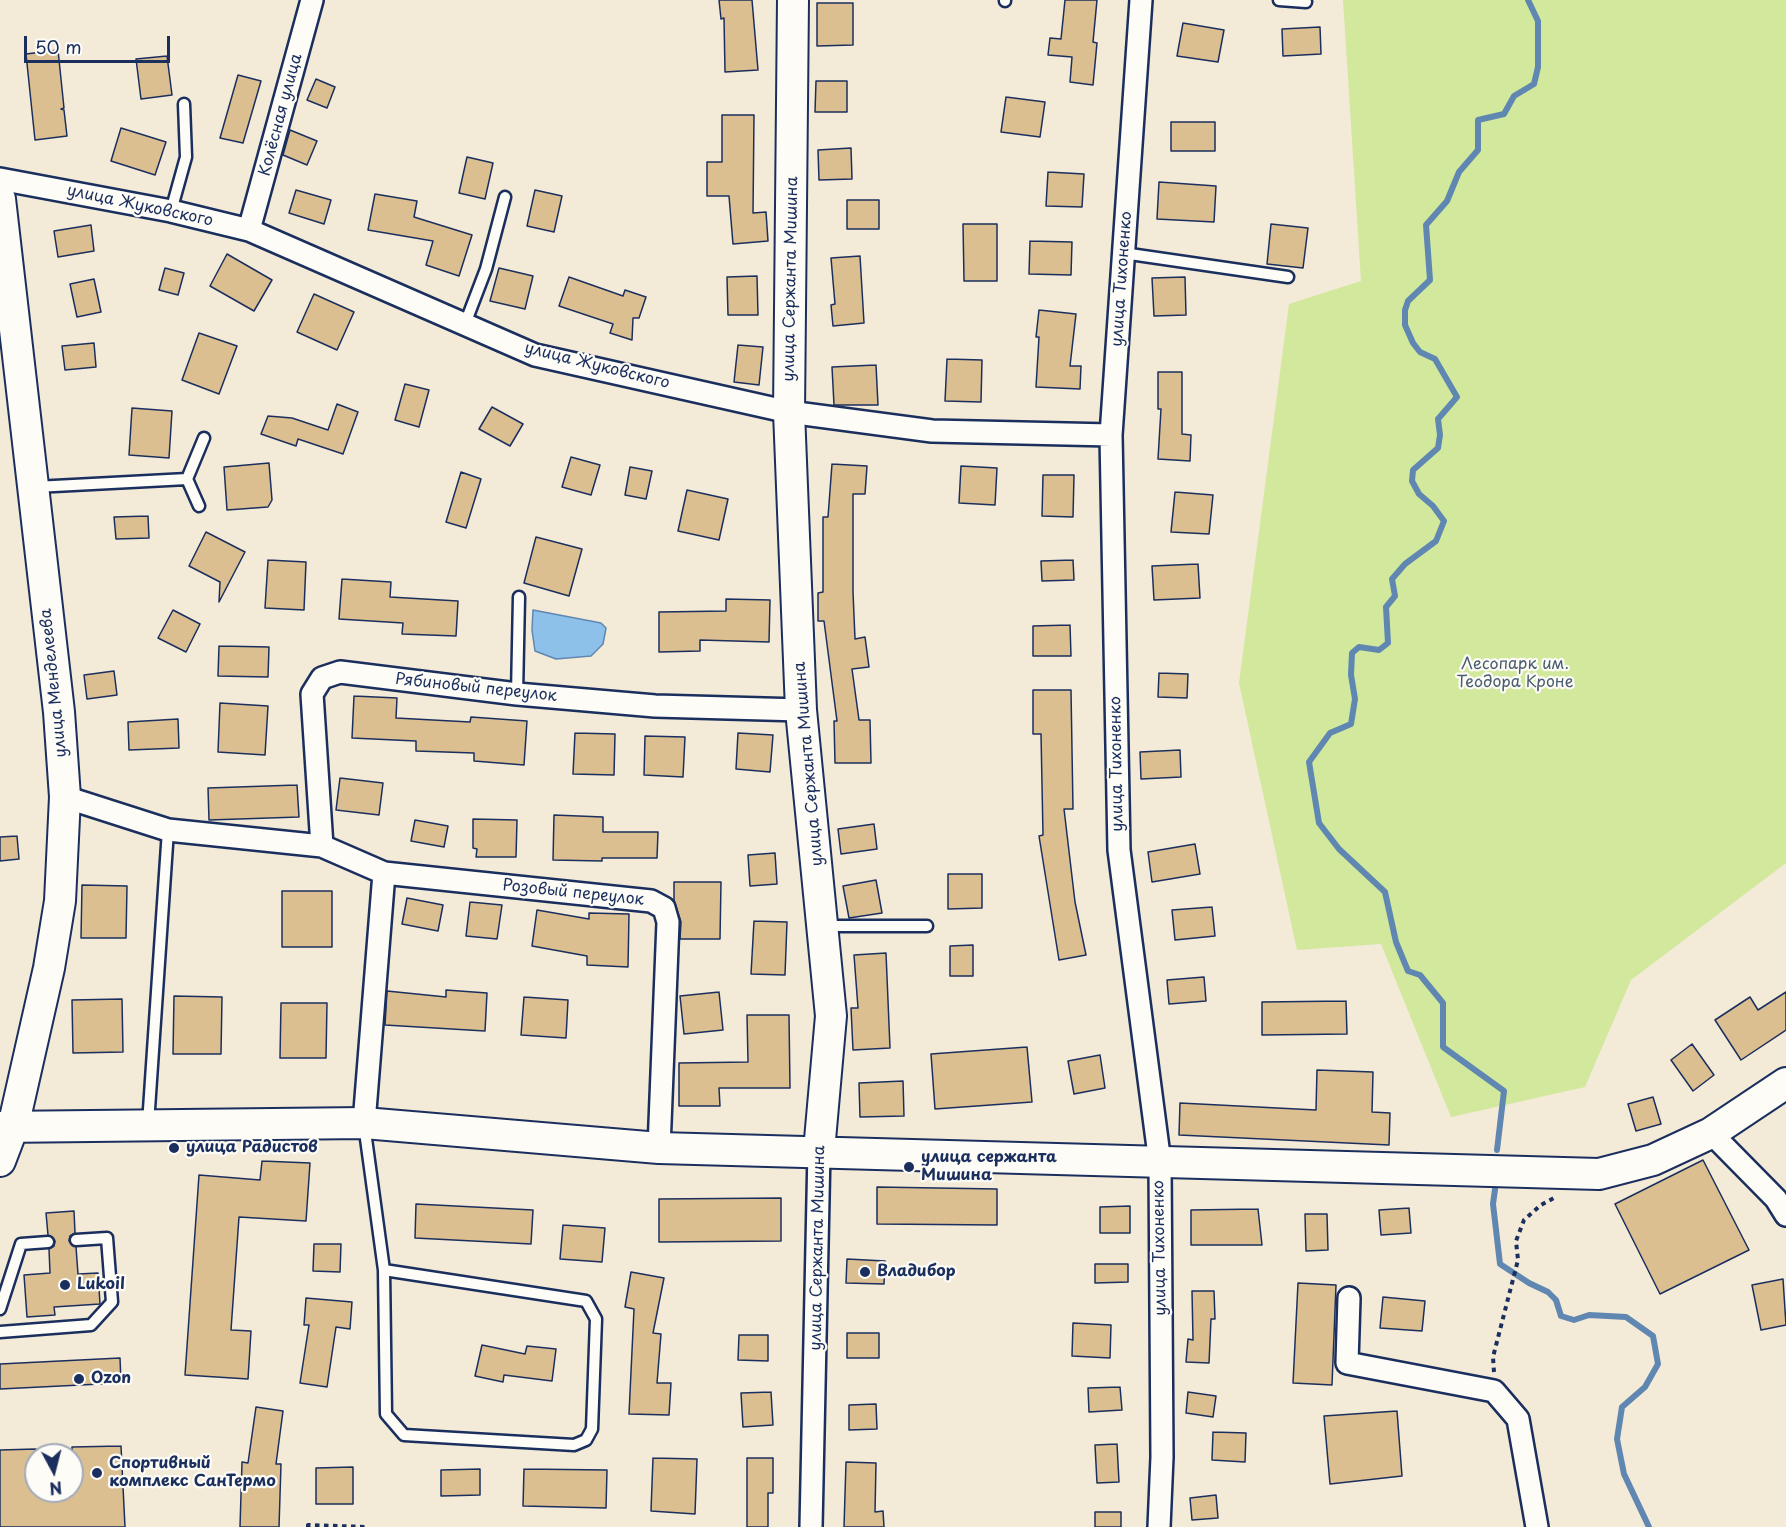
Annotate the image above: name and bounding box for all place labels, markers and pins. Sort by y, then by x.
place label: улица Радистов [186,1138,318,1158]
marker: улица Радистов [167,1141,181,1155]
place label: улица cержанта Мишина [921,1148,1057,1186]
marker: улица cержанта Мишина [902,1160,916,1174]
place label: Владибор [877,1262,956,1282]
marker: Владибор [858,1265,872,1279]
place label: Lukoil [77,1275,125,1295]
marker: Lukoil [58,1278,72,1292]
place label: Ozon [91,1369,131,1389]
marker: Ozon [72,1372,86,1386]
place label: Спортивный комплекс СанТермо [109,1454,276,1492]
marker: Спортивный комплекс СанТермо [90,1466,104,1480]

